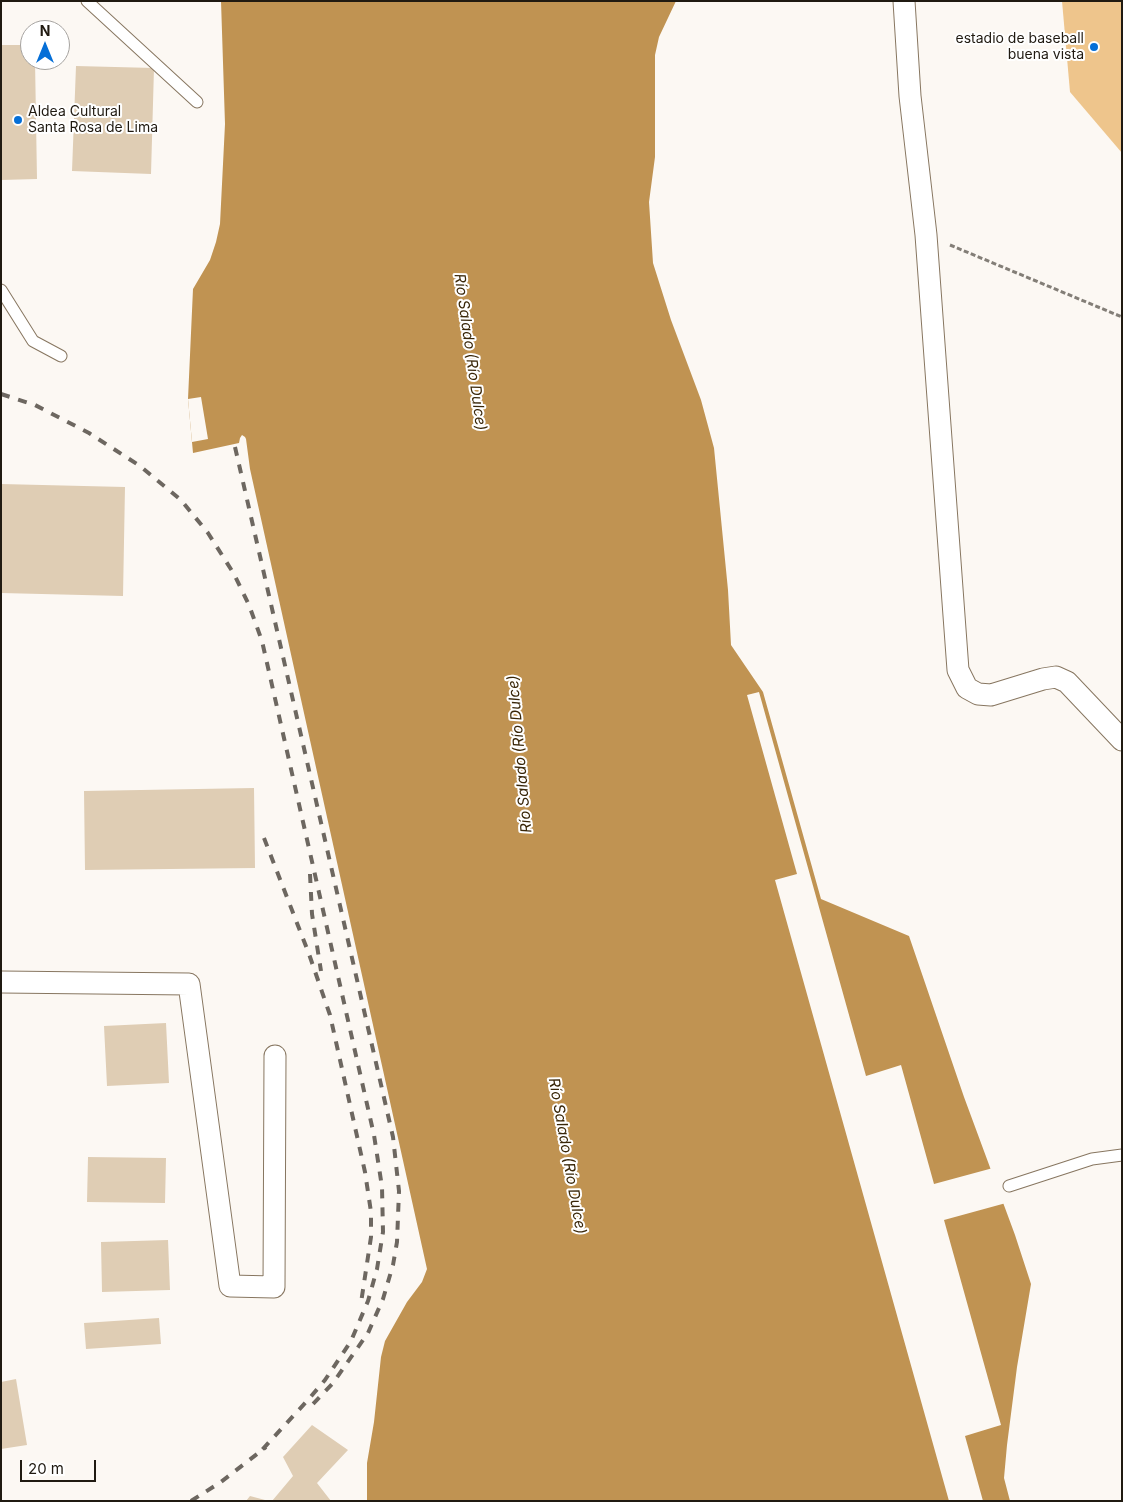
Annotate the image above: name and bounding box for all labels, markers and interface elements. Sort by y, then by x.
north arrow [20,20,70,70]
text: N [40,22,50,39]
place label: estadio de baseball buena vista [955,31,1084,64]
marker: estadio de baseball buena vista [1088,41,1100,53]
place label: Aldea Cultural Santa Rosa de Lima [28,104,158,136]
marker: Aldea Cultural Santa Rosa de Lima [12,114,24,126]
water label: Río Salado (Río Dulce) [450,272,490,432]
water label: Río Salado (Río Dulce) [504,674,536,834]
water label: Río Salado (Río Dulce) [544,1076,590,1236]
scale bar [22,1450,99,1482]
text: 20 m [28,1459,64,1478]

